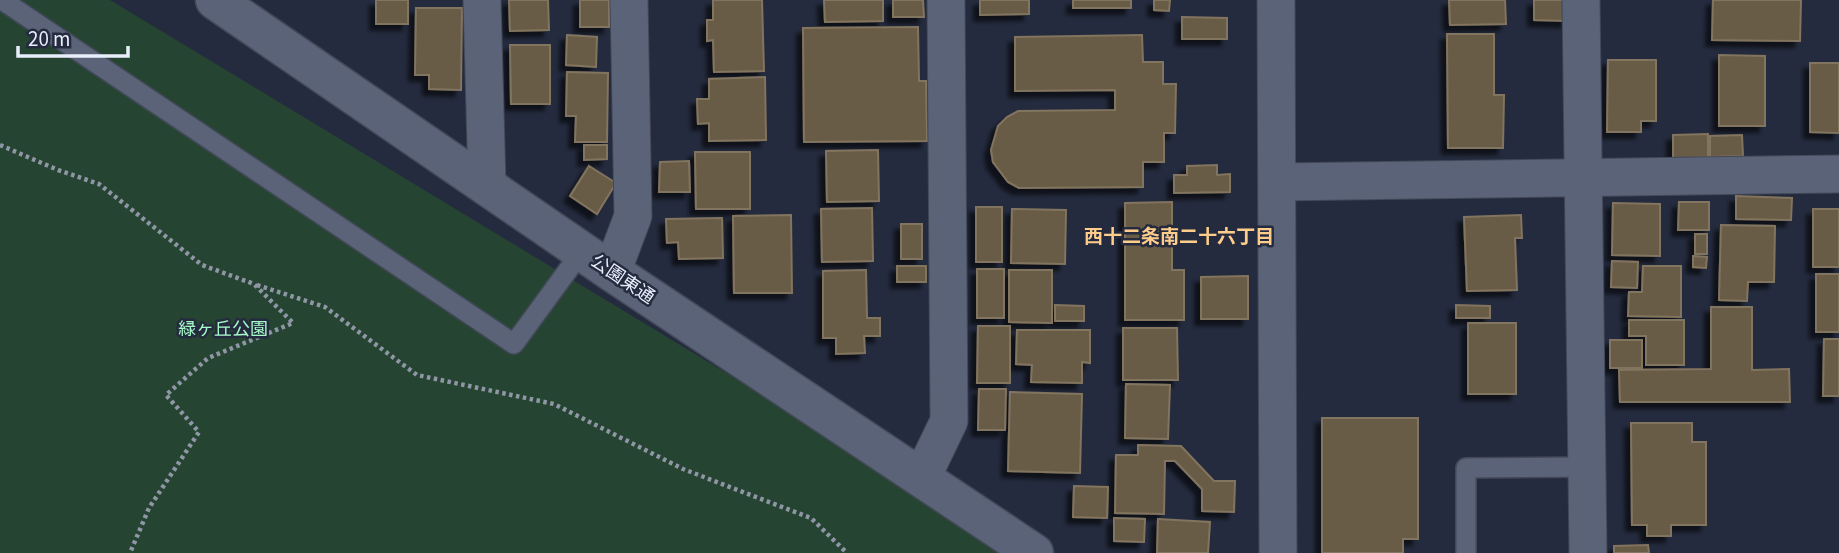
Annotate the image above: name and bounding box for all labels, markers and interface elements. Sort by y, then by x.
scale bar [18,14,128,58]
text: 20 m [28,24,70,54]
district label: 西十二条南二十六丁目 [1084,224,1274,251]
street label: 公園東通 [586,249,660,310]
park label: 緑ヶ丘公園 [178,317,268,342]

